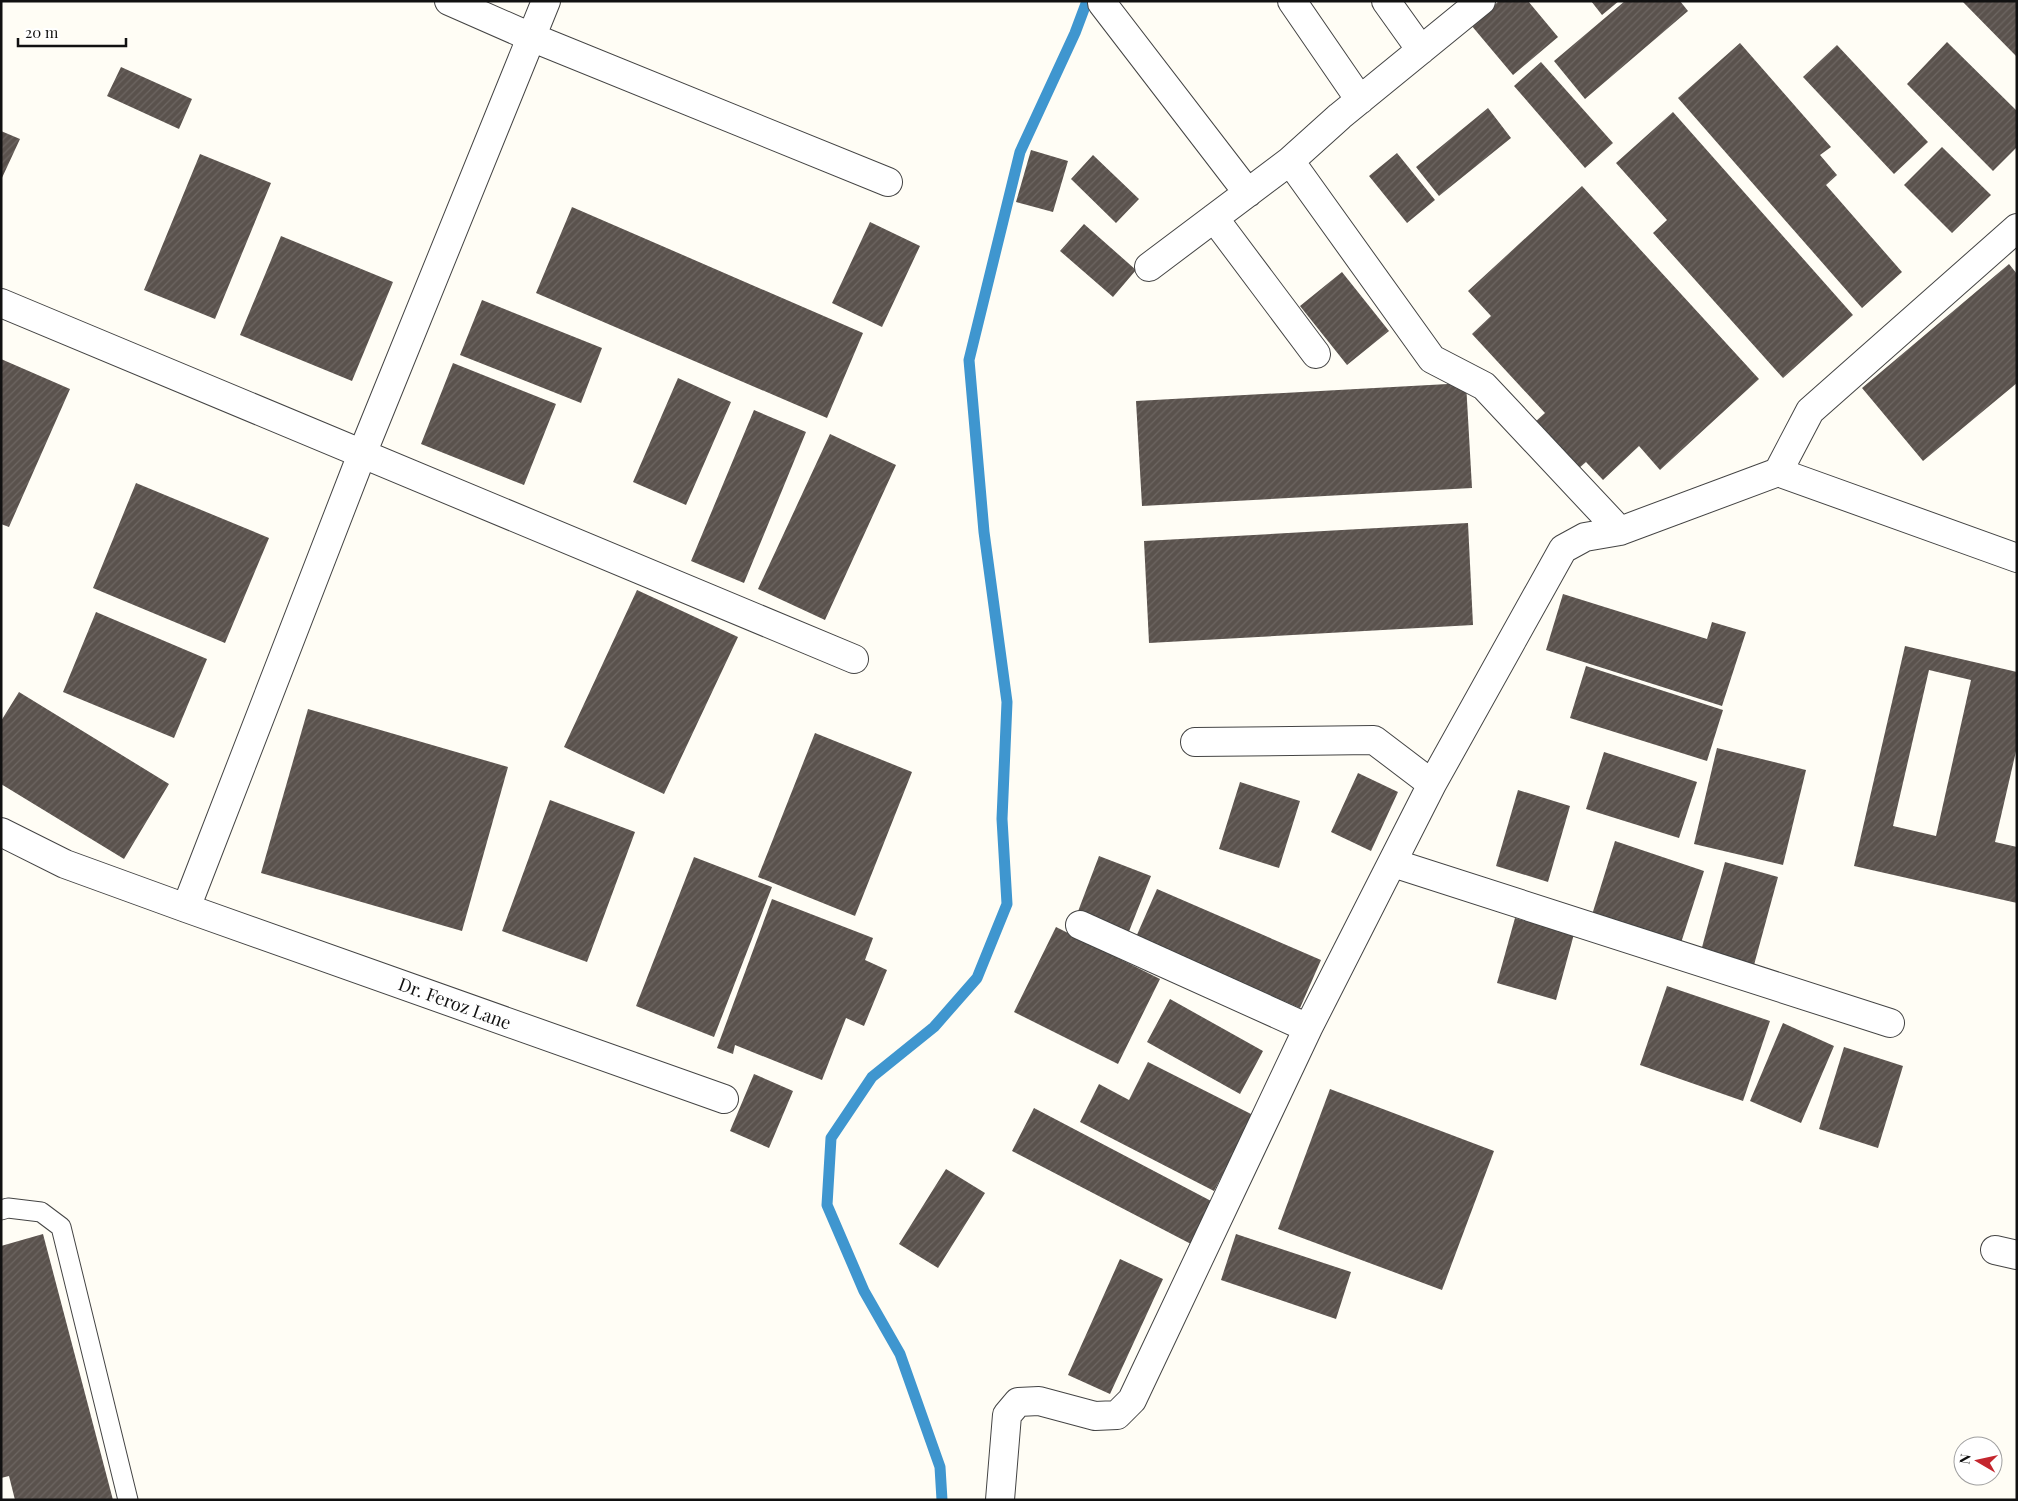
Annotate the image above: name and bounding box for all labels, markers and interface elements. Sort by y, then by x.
scale bar [18,15,125,47]
text: 20 m [25,22,59,42]
street label: Dr. Feroz Lane [395,971,515,1035]
north arrow [1953,1436,2003,1486]
text: N [1954,1452,1975,1465]

